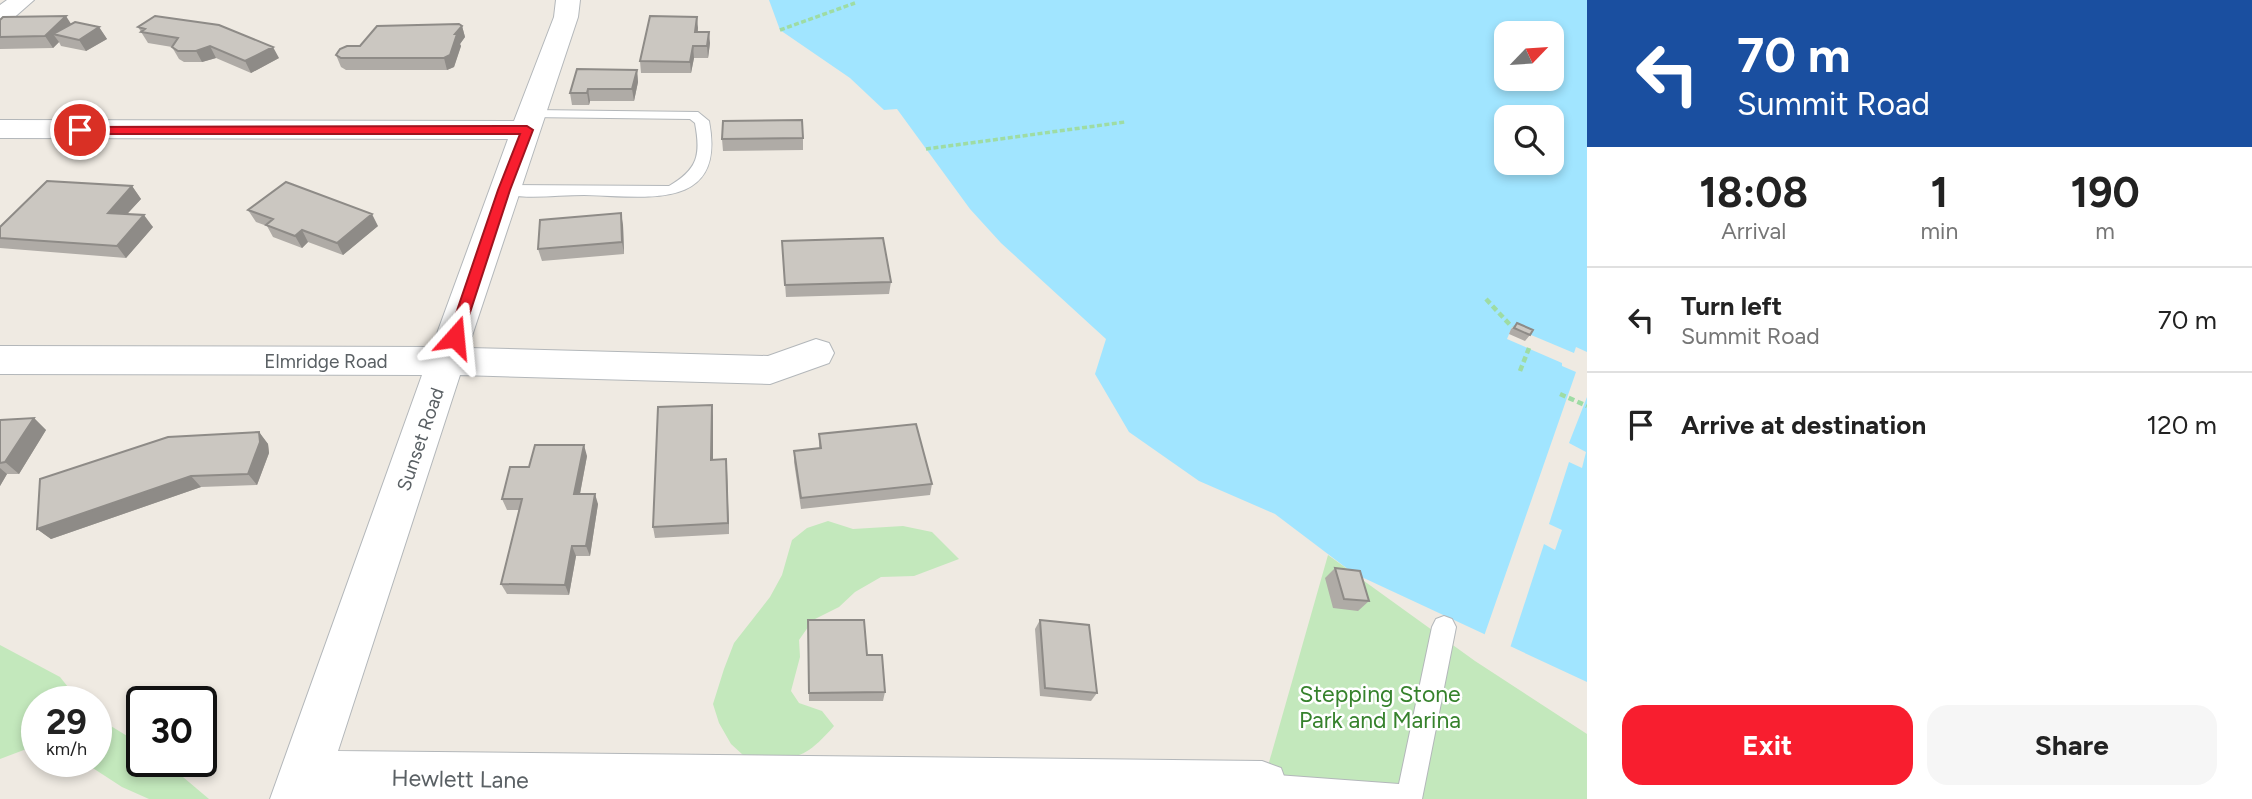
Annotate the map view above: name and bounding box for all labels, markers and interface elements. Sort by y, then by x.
north arrow [1494,21,1564,91]
map controls [1494,21,1564,175]
text: 70 m [1737,25,1850,84]
icon: left [1622,28,1713,119]
text: Summit Road [1737,85,1930,123]
pin [50,100,110,160]
button: search [1494,105,1564,175]
icon: arrive [61,111,99,149]
text: 18:08 [1699,167,1808,218]
text: 1 [1930,167,1948,218]
text: 190 [2070,167,2140,218]
text: Arrival [1721,217,1786,245]
text: min [1920,217,1958,245]
text: m [2095,217,2115,245]
text: Turn left [1681,290,1782,322]
position arrow [418,300,492,374]
icon: left [1622,301,1660,339]
text: 70 m [2158,304,2217,336]
text: Summit Road [1681,322,1820,350]
street label: Elmridge Road [264,350,388,373]
street label: Sunset Road [392,384,449,494]
icon: arrive [1622,406,1660,444]
text: Arrive at destination [1681,409,1926,441]
text: 120 m [2147,409,2217,441]
park label: Stepping Stone Park and Marina [1299,680,1461,734]
speed limit sign: 30 [126,686,217,777]
text: 29 [46,701,87,743]
button: Exit [1622,705,1913,785]
button: Share [1927,705,2217,785]
text: km/h [46,738,87,760]
street label: Hewlett Lane [391,764,529,794]

